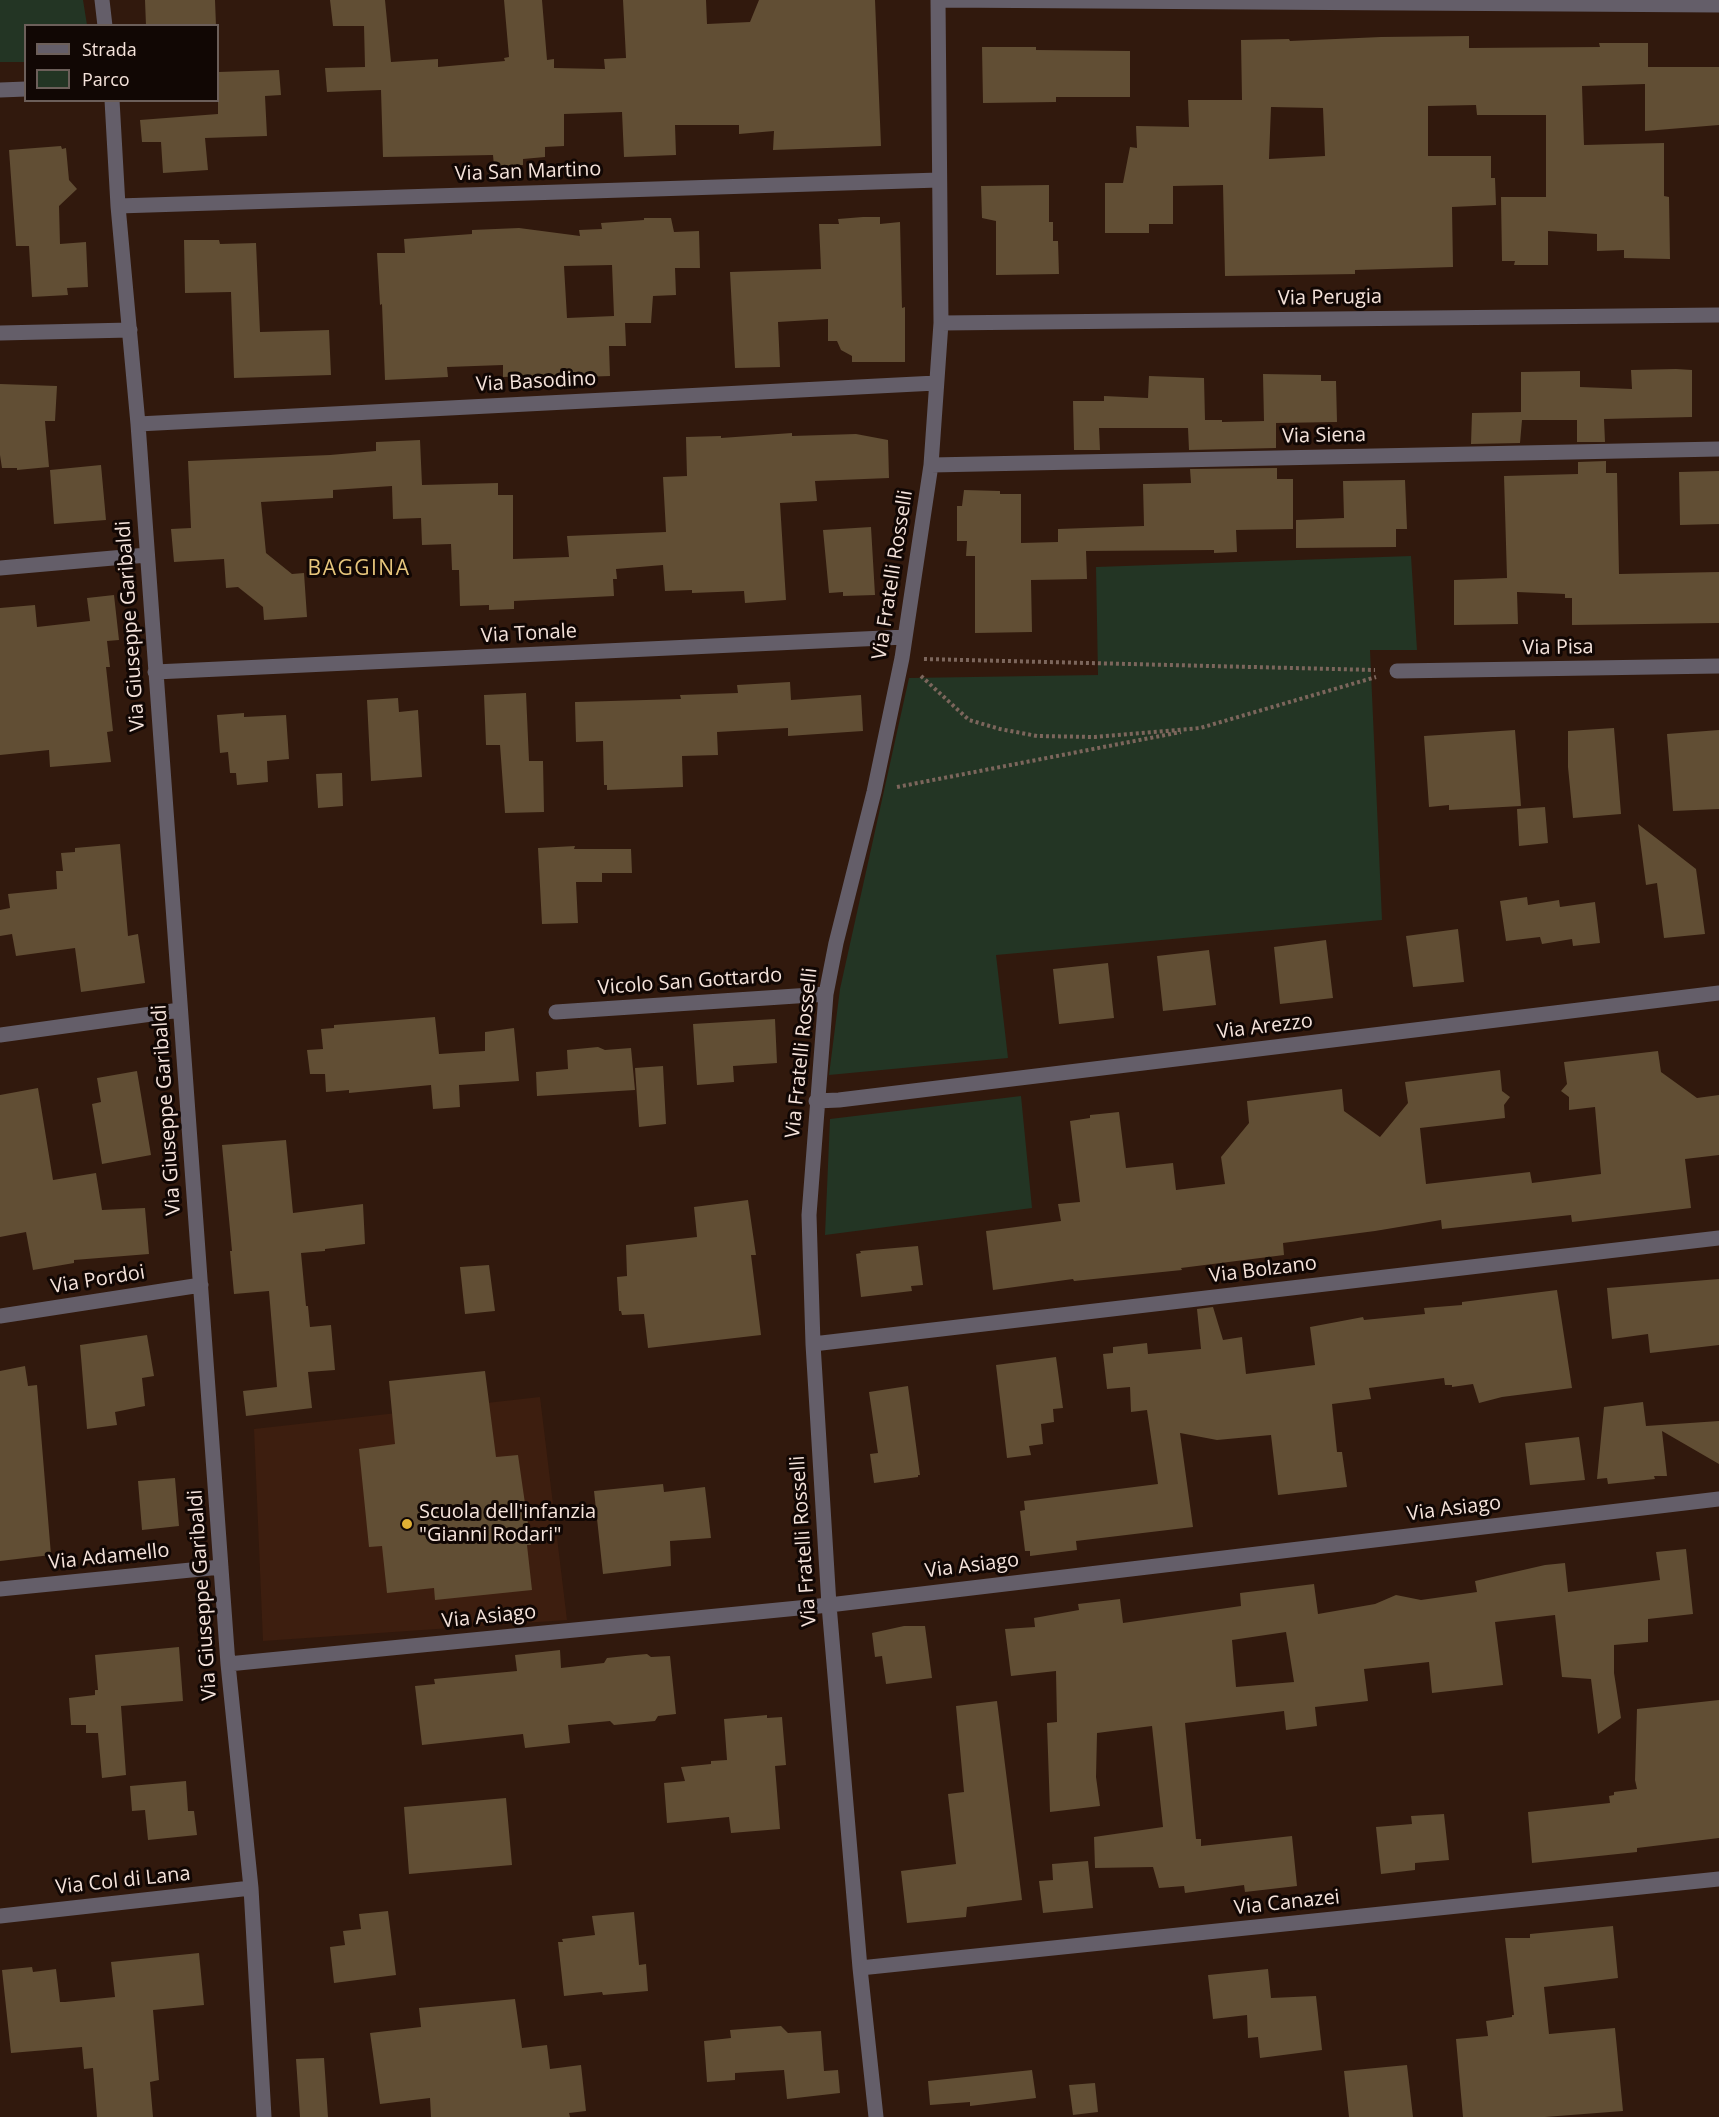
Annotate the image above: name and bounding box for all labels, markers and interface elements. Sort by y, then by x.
legend [24,24,219,102]
text: Strada [82,37,137,61]
text: Parco [82,67,130,91]
street label: Via San Martino [454,157,602,187]
street label: Via Perugia [1278,285,1382,311]
street label: Via Basodino [475,367,597,397]
street label: Via Siena [1282,423,1366,449]
street label: Via Fratelli Rosselli [868,488,918,662]
street label: Via Giuseppe Garibaldi [112,520,150,732]
district label: BAGGINA [308,556,410,582]
street label: Via Tonale [480,620,578,648]
street label: Via Pisa [1522,635,1594,661]
street label: Vicolo San Gottardo [597,964,783,1000]
street label: Via Fratelli Rosselli [781,967,823,1139]
street label: Via Giuseppe Garibaldi [148,1004,186,1216]
street label: Via Arezzo [1216,1009,1314,1045]
street label: Via Bolzano [1208,1252,1318,1288]
street label: Via Pordoi [49,1261,147,1299]
street label: Via Fratelli Rosselli [786,1455,822,1627]
street label: Via Giuseppe Garibaldi [184,1489,222,1701]
street label: Via Asiago [1406,1491,1502,1527]
place label: Scuola dell'infanzia "Gianni Rodari" [419,1500,596,1547]
marker: Scuola dell'infanzia "Gianni Rodari" [400,1517,414,1531]
street label: Via Adamello [48,1539,170,1575]
street label: Via Asiago [924,1548,1020,1584]
street label: Via Asiago [441,1600,537,1634]
street label: Via Col di Lana [54,1862,192,1900]
street label: Via Canazei [1233,1886,1341,1920]

